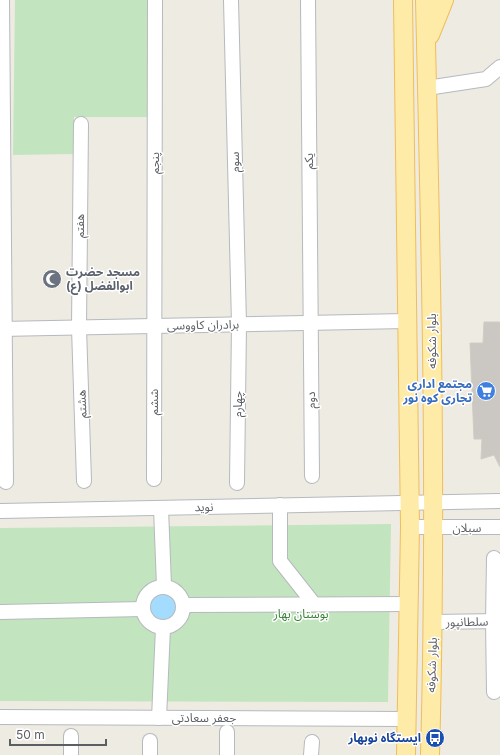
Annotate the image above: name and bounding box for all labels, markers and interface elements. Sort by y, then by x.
street label: سوم [227,151,244,173]
street label: پنجم [147,152,164,174]
street label: یکم [301,153,318,169]
street label: هفتم [72,214,89,238]
place label: مسجد حضرت ابوالفضل (ع) [66,264,140,295]
mosque icon: مسجد حضرت ابوالفضل (ع) [41,268,63,290]
street label: بلوار شکوفه [424,313,439,369]
street label: برادران کاووسی [167,316,239,333]
place label: مجتمع اداری تجاری کوه نور [402,376,473,405]
supermarket icon: مجتمع اداری تجاری کوه نور [475,380,497,402]
street label: هشتم [74,389,91,418]
street label: ششم [146,389,163,415]
street label: چهارم [230,391,247,417]
street label: دوم [303,391,320,409]
street label: نوید [194,499,214,514]
street label: سبلان [452,520,482,535]
park label: بوستان بهار [272,606,329,621]
street label: سلطانپور [444,614,489,630]
street label: بلوار شکوفه [423,637,440,693]
street label: جعفر سعادتی [172,710,236,725]
scale bar [10,721,106,747]
text: 50 m [16,727,45,742]
bus stop icon: ایستگاه نوبهار [424,727,446,749]
place label: ایستگاه نوبهار [347,730,421,745]

